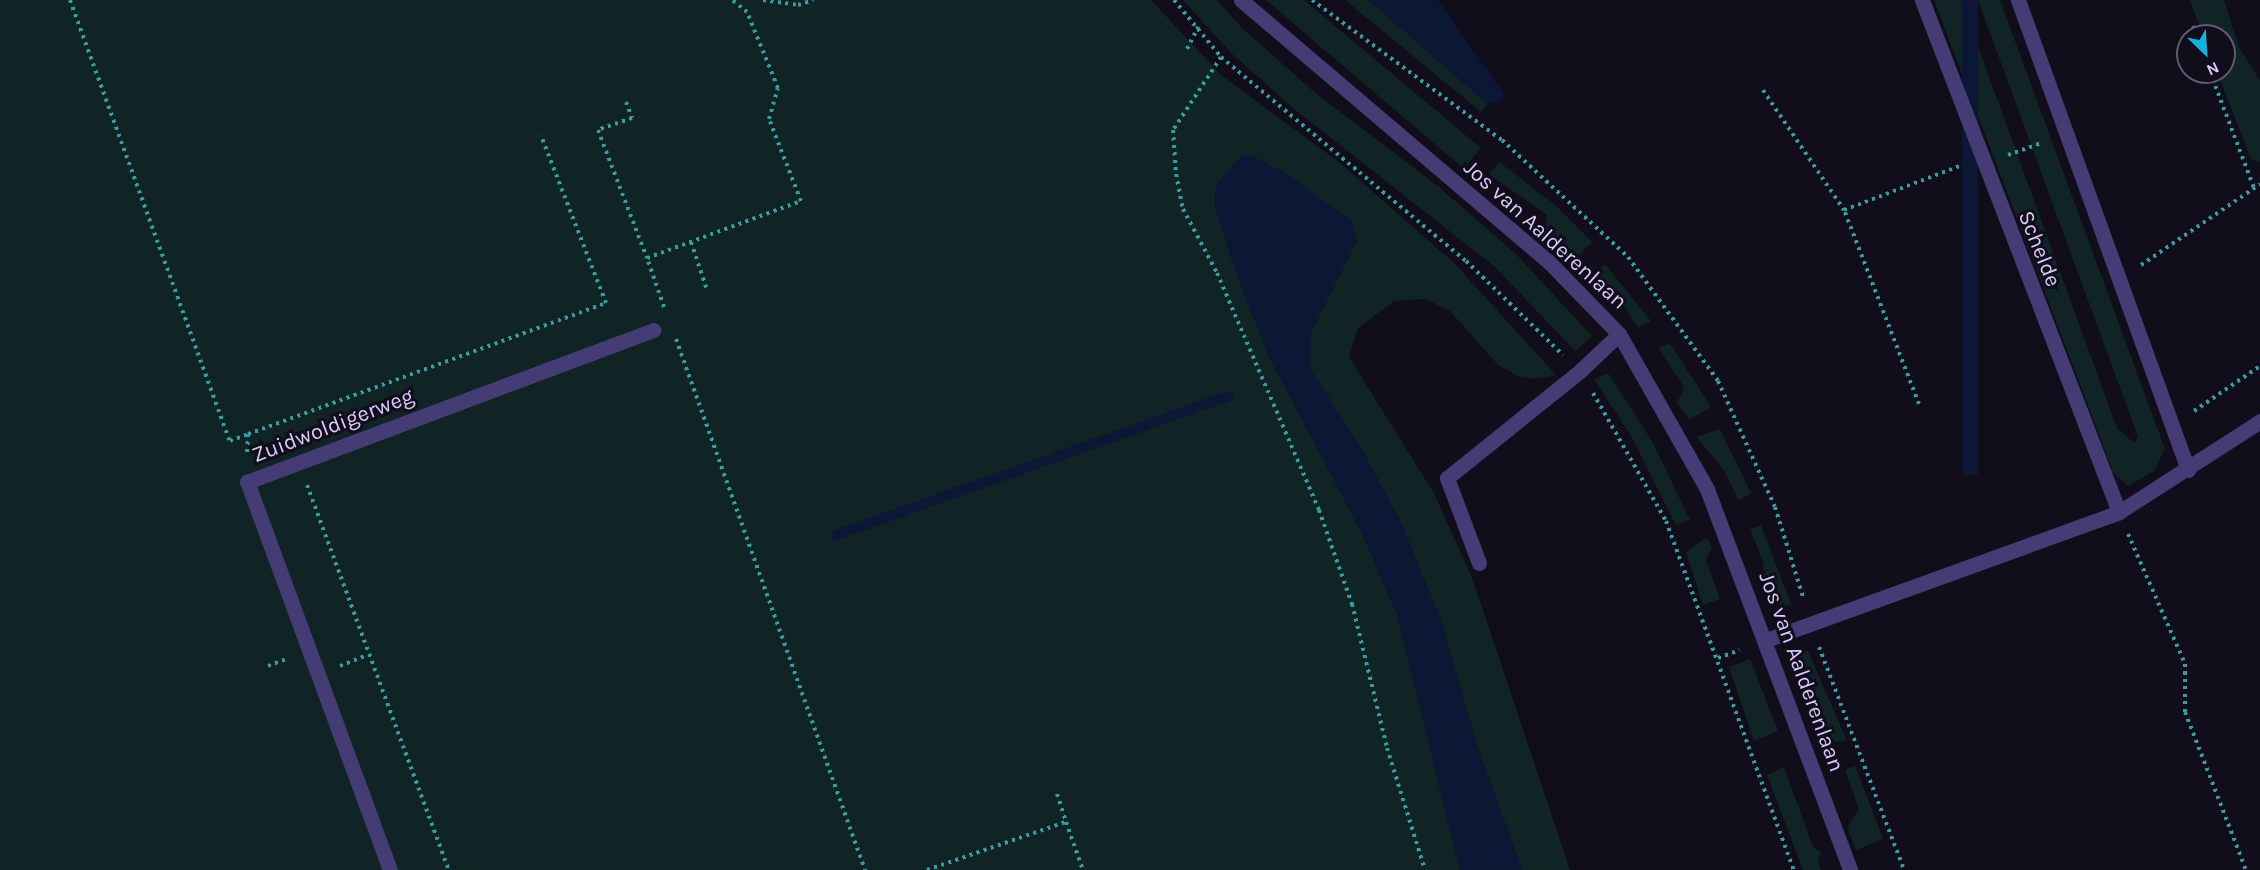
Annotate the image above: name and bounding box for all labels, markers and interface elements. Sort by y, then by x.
north arrow [2176,24,2236,84]
text: N [2204,58,2222,80]
street label: Jos van Aalderenlaan [1458,155,1632,315]
street label: Schelde [2012,207,2066,291]
street label: Zuidwoldigerweg [248,383,418,469]
street label: Jos van Aalderenlaan [1753,568,1849,776]

